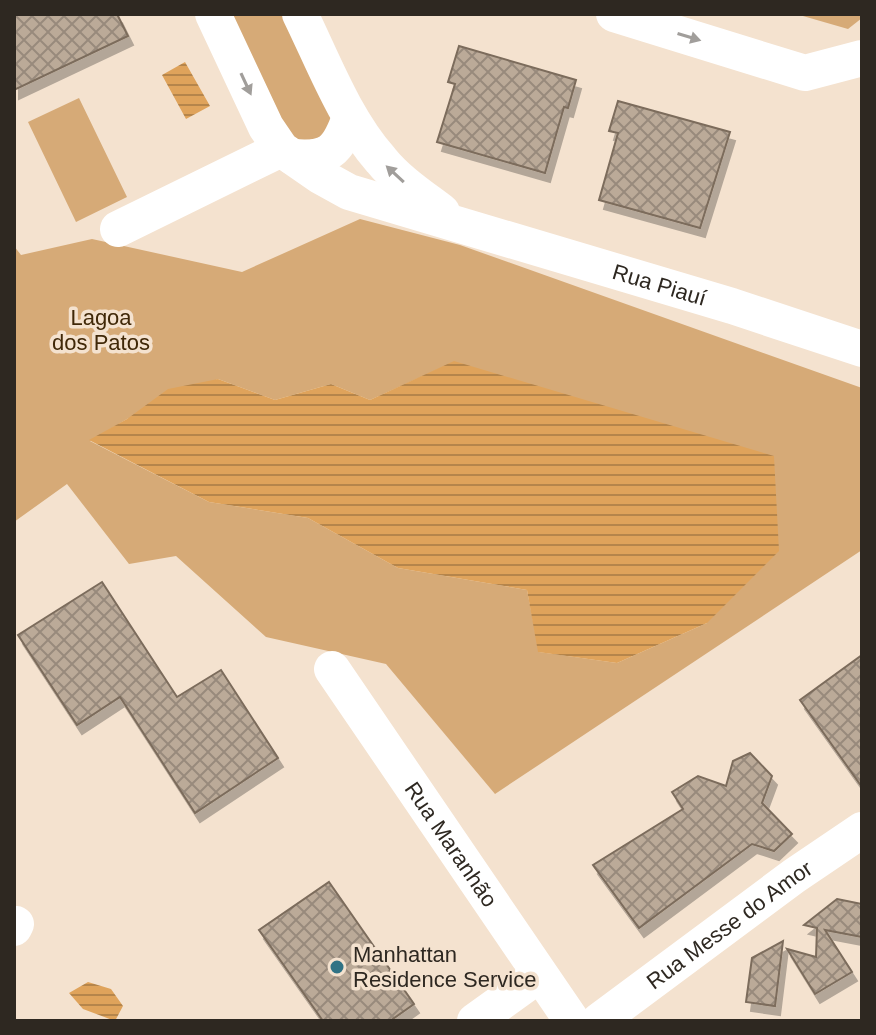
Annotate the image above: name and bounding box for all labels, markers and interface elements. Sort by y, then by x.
one-way arrow [677,31,701,44]
one-way arrow [239,73,253,96]
one-way arrow [386,166,405,184]
street label: Rua Piauí [610,259,709,310]
park label: Lagoa dos Patos [52,305,150,355]
street label: Rua Maranhão [400,777,503,911]
street label: Rua Messe do Amor [642,855,817,994]
place label: Manhattan Residence Service [353,942,536,992]
marker: Manhattan Residence Service [328,958,346,976]

